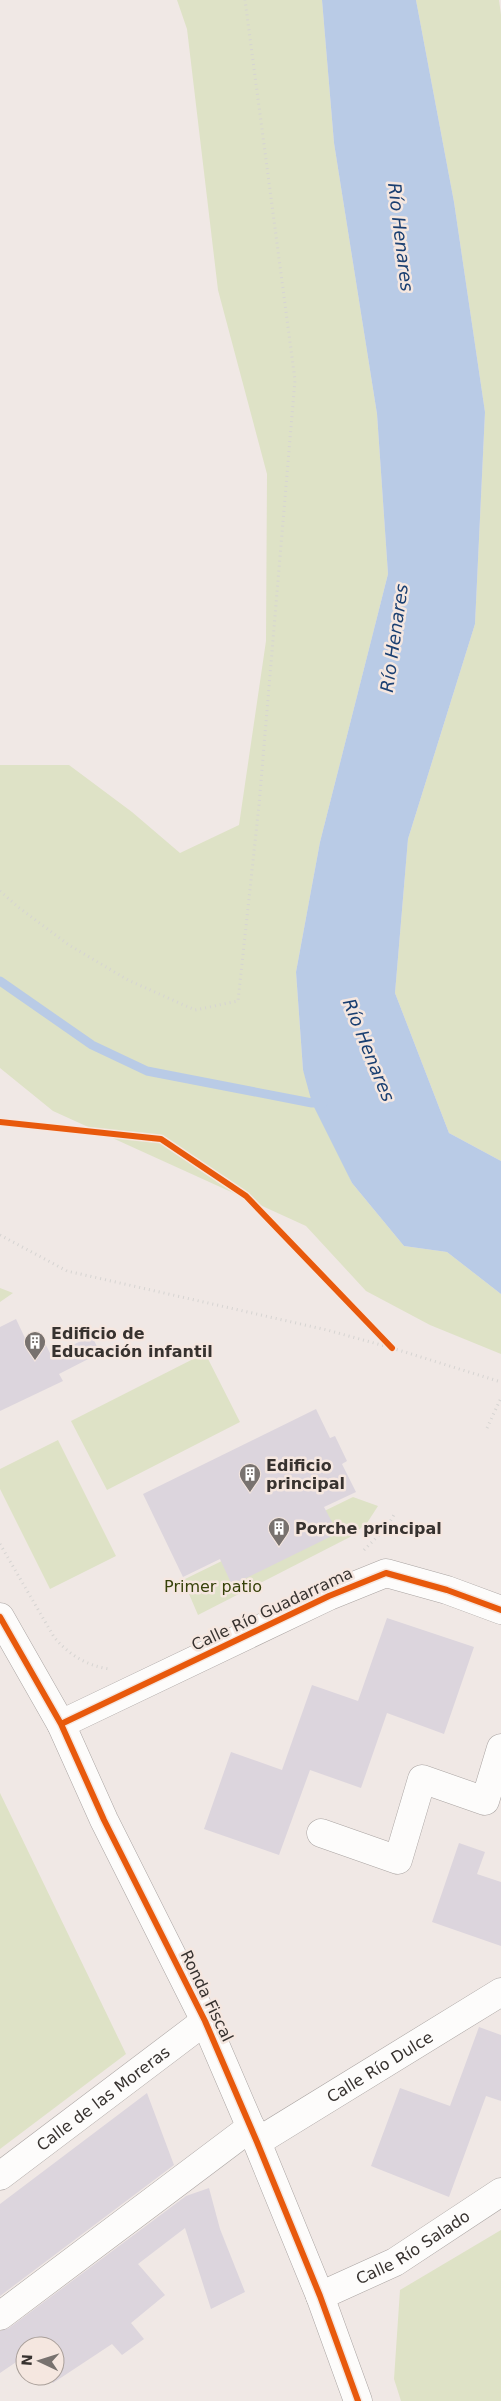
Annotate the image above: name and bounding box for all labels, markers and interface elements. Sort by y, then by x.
water label: Río Henares [384,182,418,292]
water label: Río Henares [376,582,412,694]
water label: Río Henares [339,995,399,1105]
place label: Edificio de Educación infantil [51,1324,213,1361]
building icon: Edificio de Educación infantil [23,1330,47,1361]
place label: Edificio principal [266,1456,345,1493]
building icon: Edificio principal [238,1462,262,1493]
building icon: Porche principal [267,1516,291,1547]
place label: Porche principal [295,1519,442,1538]
street label: Calle Río Guadarrama [188,1563,356,1655]
park label: Primer patio [164,1577,262,1596]
street label: Ronda Fiscal [177,1947,237,2045]
street label: Calle Río Dulce [323,2027,436,2106]
street label: Calle de las Moreras [33,2042,173,2155]
street label: Calle Río Salado [353,2206,473,2288]
north arrow [15,2336,65,2386]
text: N [19,2354,35,2366]

